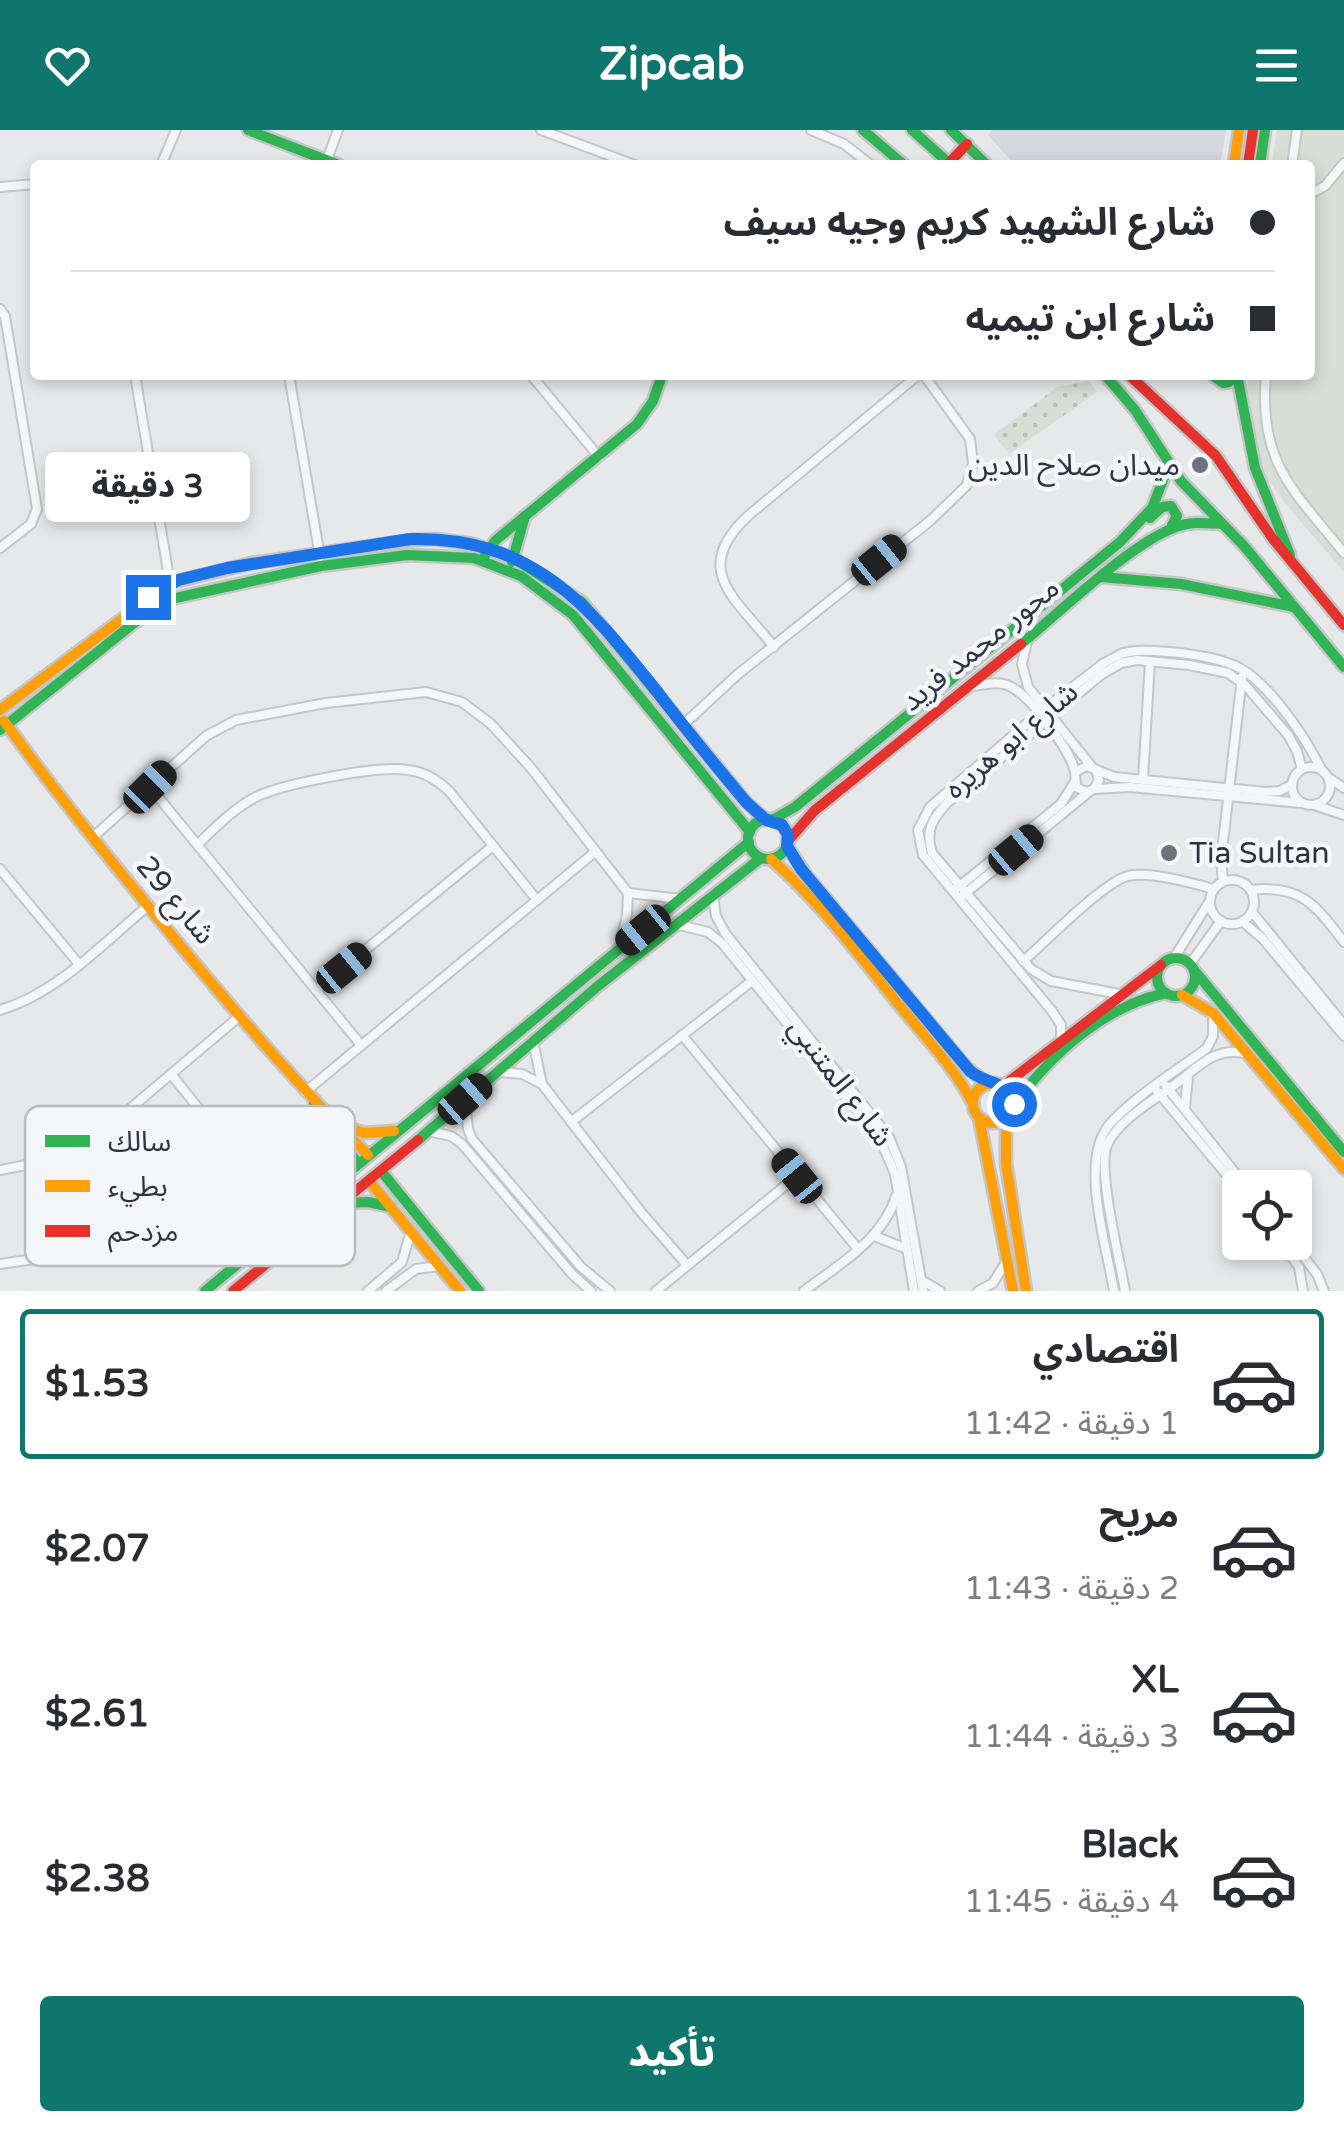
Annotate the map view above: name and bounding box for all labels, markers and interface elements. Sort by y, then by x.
icon: heart [40,38,95,93]
text: Zipcab [599,38,745,92]
icon: menu [1249,38,1304,93]
text: شارع الشهيد كريم وجيه سيف [723,200,1215,246]
text: شارع ابن تيميه [965,296,1215,342]
place label: ميدان صلاح الدين [968,447,1180,487]
callout: 3 دقيقة [46,452,250,522]
marker: ميدان صلاح الدين [1189,454,1211,476]
text: 3 دقيقة [92,468,203,506]
car [846,529,912,591]
street label: محور محمد فريد [894,569,1067,720]
route end [126,575,171,620]
street label: شارع ابو هريره [937,674,1088,809]
car [118,755,182,819]
car [983,819,1049,881]
place label: Tia Sultan [1189,835,1330,872]
marker: Tia Sultan [1158,842,1180,864]
street label: شارع 29 [126,849,223,954]
car [610,899,676,961]
car [311,937,377,999]
street label: شارع المتنبي [777,1010,901,1157]
car [433,1068,497,1130]
route start [992,1082,1037,1127]
legend [25,1106,355,1266]
text: سالك [108,1125,171,1159]
car [766,1143,828,1209]
text: بطيء [108,1170,168,1207]
map controls [1222,1170,1312,1260]
button: locate [1222,1170,1312,1260]
text: مزدحم [108,1215,179,1253]
text: اقتصادي [1033,1327,1179,1373]
icon: car [1209,1339,1299,1429]
text: $1.53 [45,1361,150,1407]
text: 1 دقيقة · 11:42 [964,1405,1179,1443]
text: مريح [1099,1492,1179,1538]
icon: car [1209,1504,1299,1594]
text: $2.07 [45,1526,150,1572]
text: 2 دقيقة · 11:43 [964,1570,1179,1608]
text: XL [1132,1657,1179,1703]
icon: car [1209,1669,1299,1759]
text: $2.61 [45,1691,150,1737]
text: 3 دقيقة · 11:44 [964,1718,1179,1756]
text: Black [1081,1822,1179,1868]
icon: car [1209,1834,1299,1924]
text: $2.38 [45,1856,150,1902]
text: 4 دقيقة · 11:45 [964,1883,1179,1921]
button: تأكيد [40,1996,1304,2111]

